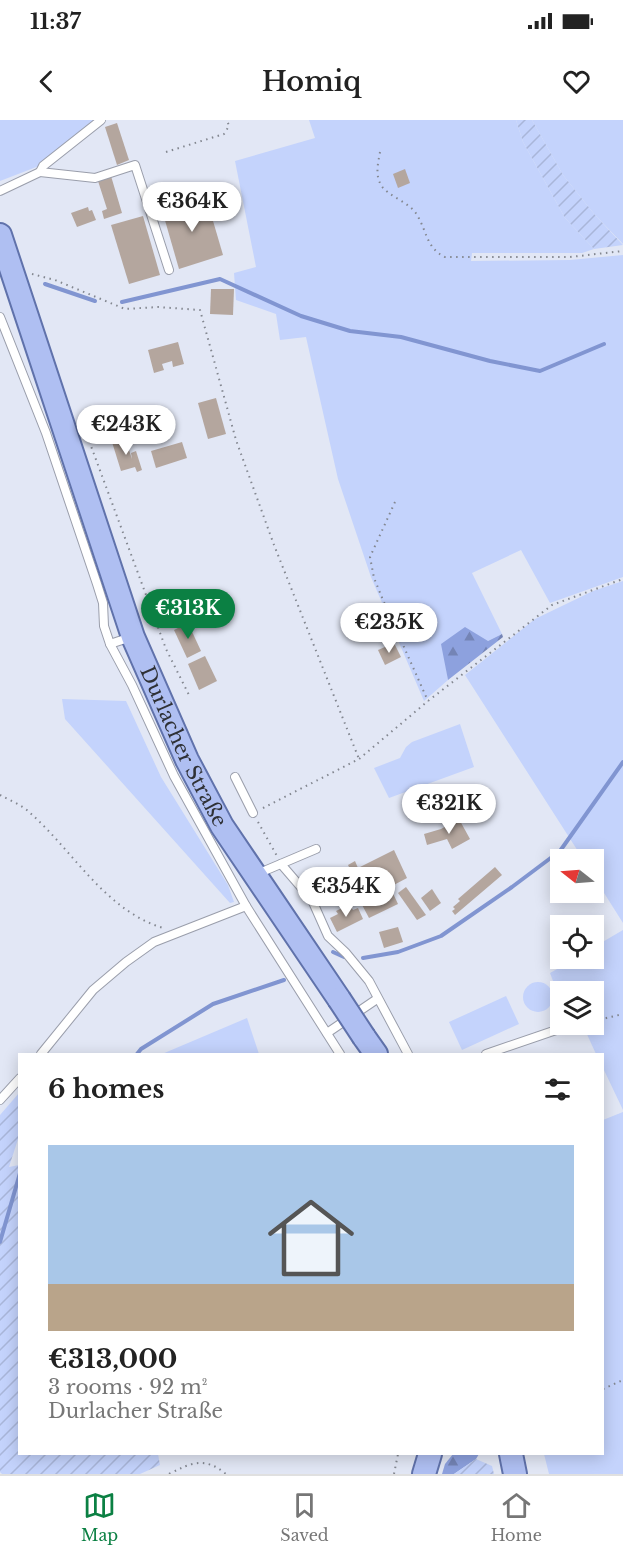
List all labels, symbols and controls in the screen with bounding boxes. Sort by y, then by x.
text: 11:37 [30,8,81,35]
icon: back [30,65,63,98]
text: Homiq [262,65,361,98]
icon: heart [560,65,593,98]
pin: €364K [150,182,234,233]
text: €364K [156,189,228,213]
pin: €243K [84,405,168,456]
text: €243K [91,412,161,436]
pin: €313K [146,589,230,640]
text: €313K [155,596,221,620]
pin: €235K [347,603,431,654]
text: €235K [354,610,424,634]
street label: Durlacher Straße [135,662,232,831]
pin: €321K [407,784,491,835]
text: €321K [416,791,482,815]
north arrow [550,849,604,903]
map controls [550,849,604,1035]
pin: €354K [304,867,388,918]
text: €354K [311,874,381,898]
button: locate [550,915,604,969]
button: layers [550,981,604,1035]
text: 6 homes [48,1073,164,1105]
icon: filters [541,1073,574,1106]
icon: home [257,1184,365,1292]
text: €313,000 [48,1343,177,1375]
text: 3 rooms · 92 m² [48,1375,207,1399]
text: Durlacher Straße [48,1399,223,1423]
tab: Map [81,1489,118,1545]
tab: Saved [280,1489,329,1545]
tab: Home [491,1489,542,1545]

